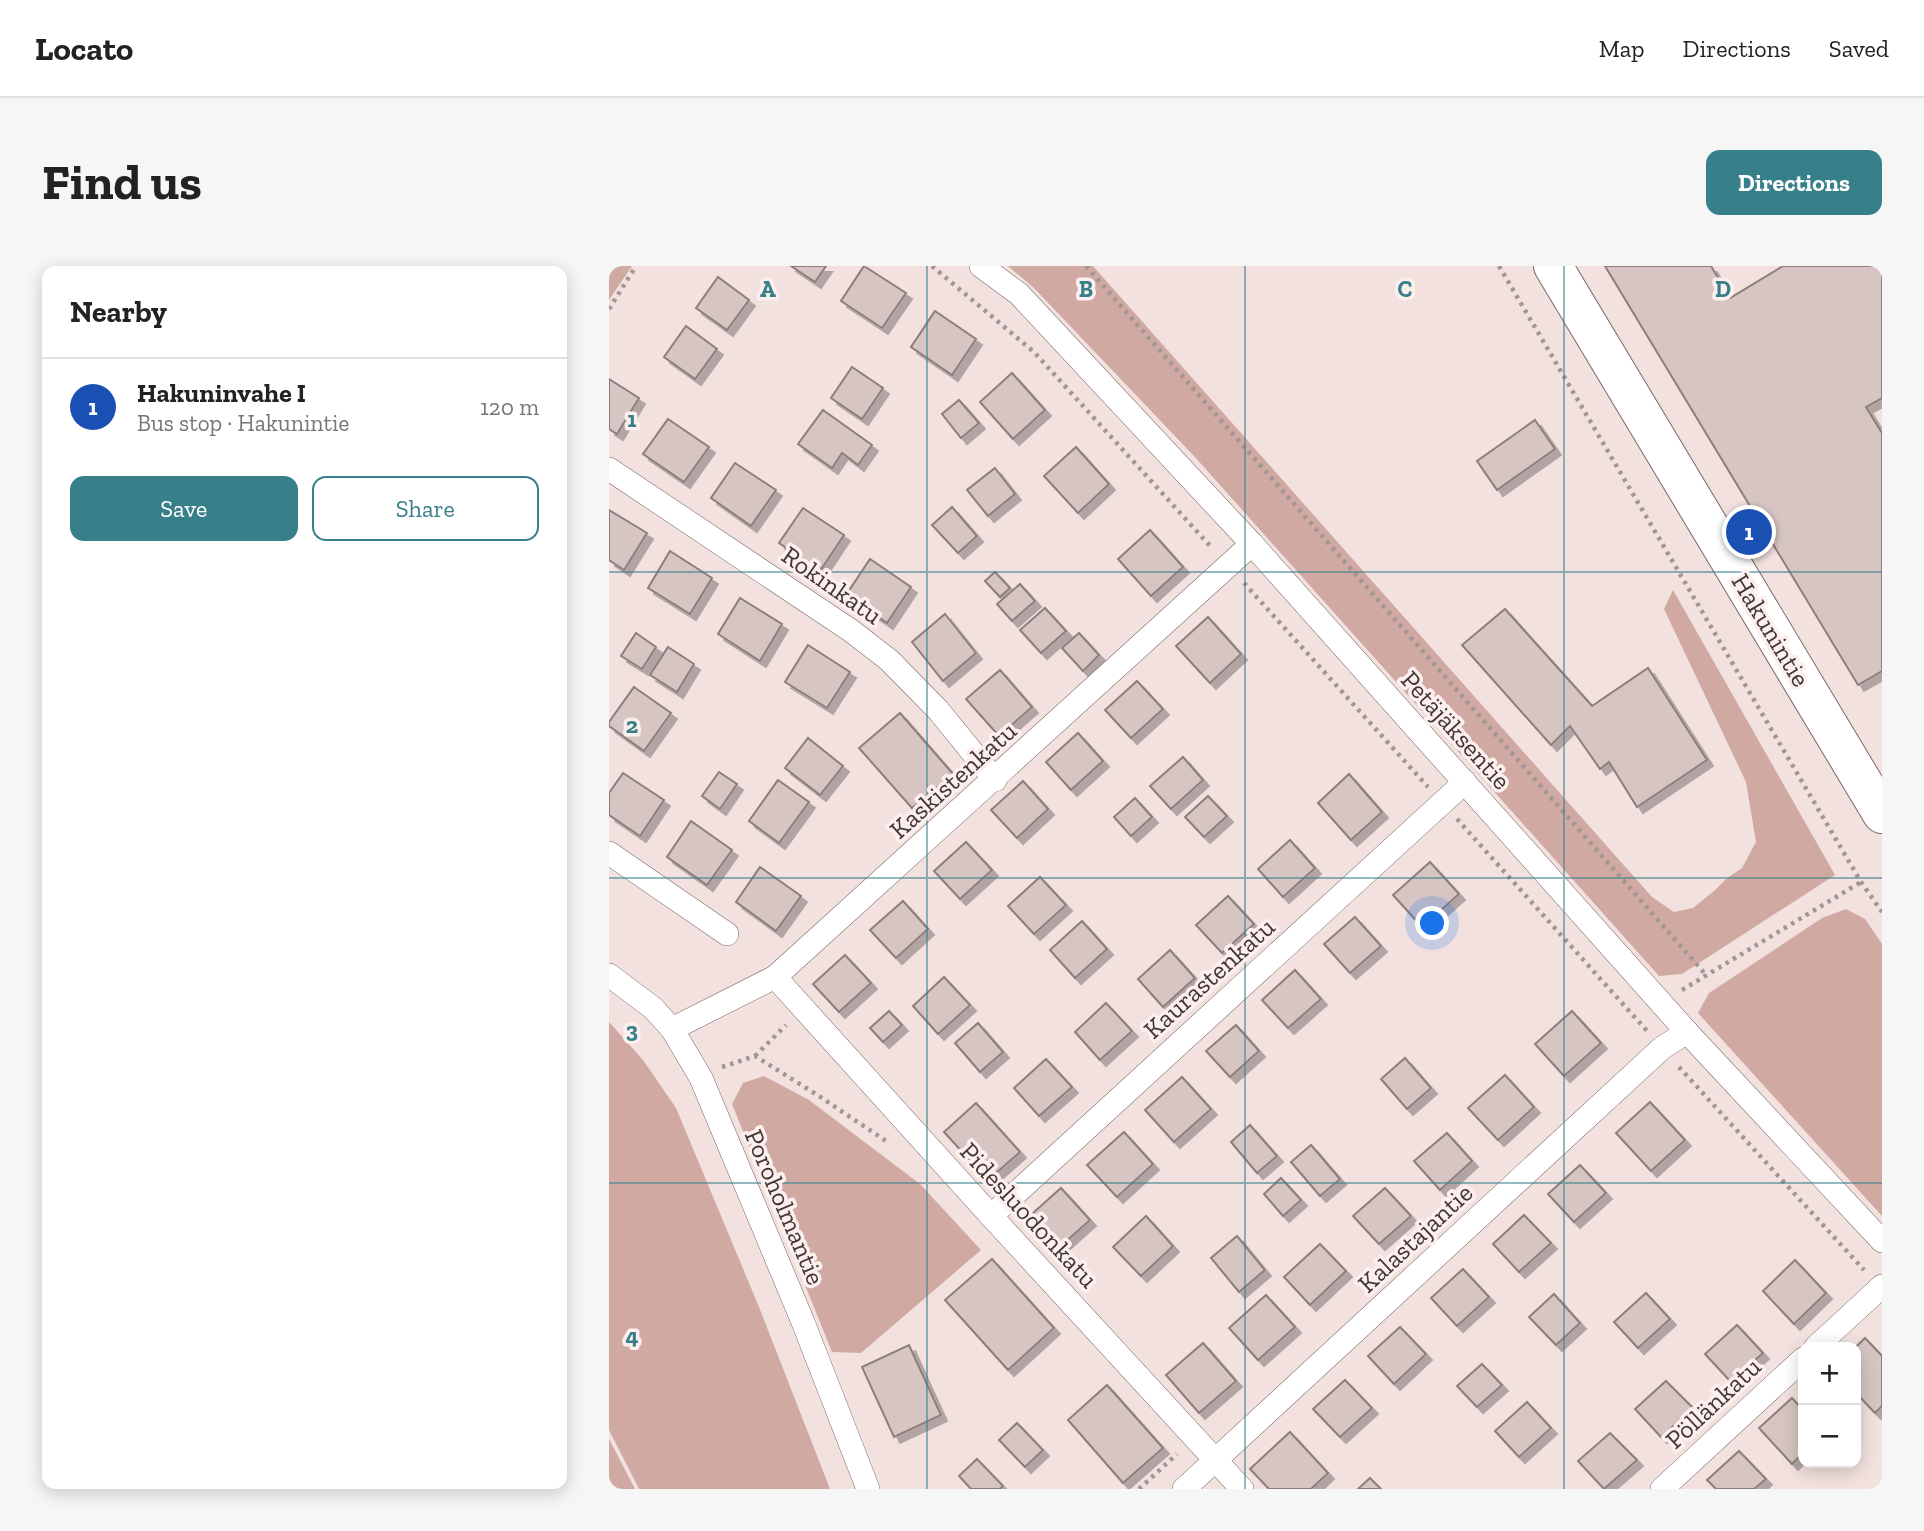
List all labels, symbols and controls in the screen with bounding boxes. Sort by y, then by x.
text: Locato [35,29,133,68]
text: Map [1599,34,1645,63]
text: Directions [1683,34,1791,63]
text: Saved [1829,34,1889,63]
button: Directions [1706,150,1882,215]
text: Find us [42,153,202,212]
text: A [760,275,776,303]
text: B [1079,275,1093,303]
text: C [1398,275,1412,303]
text: D [1715,275,1731,303]
text: Nearby [70,294,167,330]
text: Hakuninvahe I [137,377,306,409]
text: 1 [88,393,98,421]
text: 120 m [480,393,539,421]
text: 1 [627,405,637,433]
text: Bus stop · Hakunintie [137,409,349,437]
button: Save [70,476,298,541]
button: Share [312,476,539,541]
pin: 1 [1726,506,1772,558]
street label: Rokinkatu [776,539,889,631]
street label: Hakunintie [1725,568,1817,692]
street label: Petäjäksentie [1394,664,1518,796]
text: 2 [626,711,638,739]
street label: Kaskistenkatu [883,714,1023,845]
your location [1415,906,1449,940]
street label: Kaurastenkatu [1137,910,1282,1045]
text: 3 [626,1016,638,1044]
street label: Poroholmantie [738,1124,832,1290]
street label: Pidesluodonkatu [953,1135,1105,1295]
street label: Kalastajantie [1351,1177,1479,1299]
text: 4 [625,1322,639,1350]
map controls [1798,1342,1861,1468]
button: + [1798,1342,1861,1405]
street label: Pöllänkatu [1658,1350,1768,1455]
button: − [1798,1405,1861,1468]

